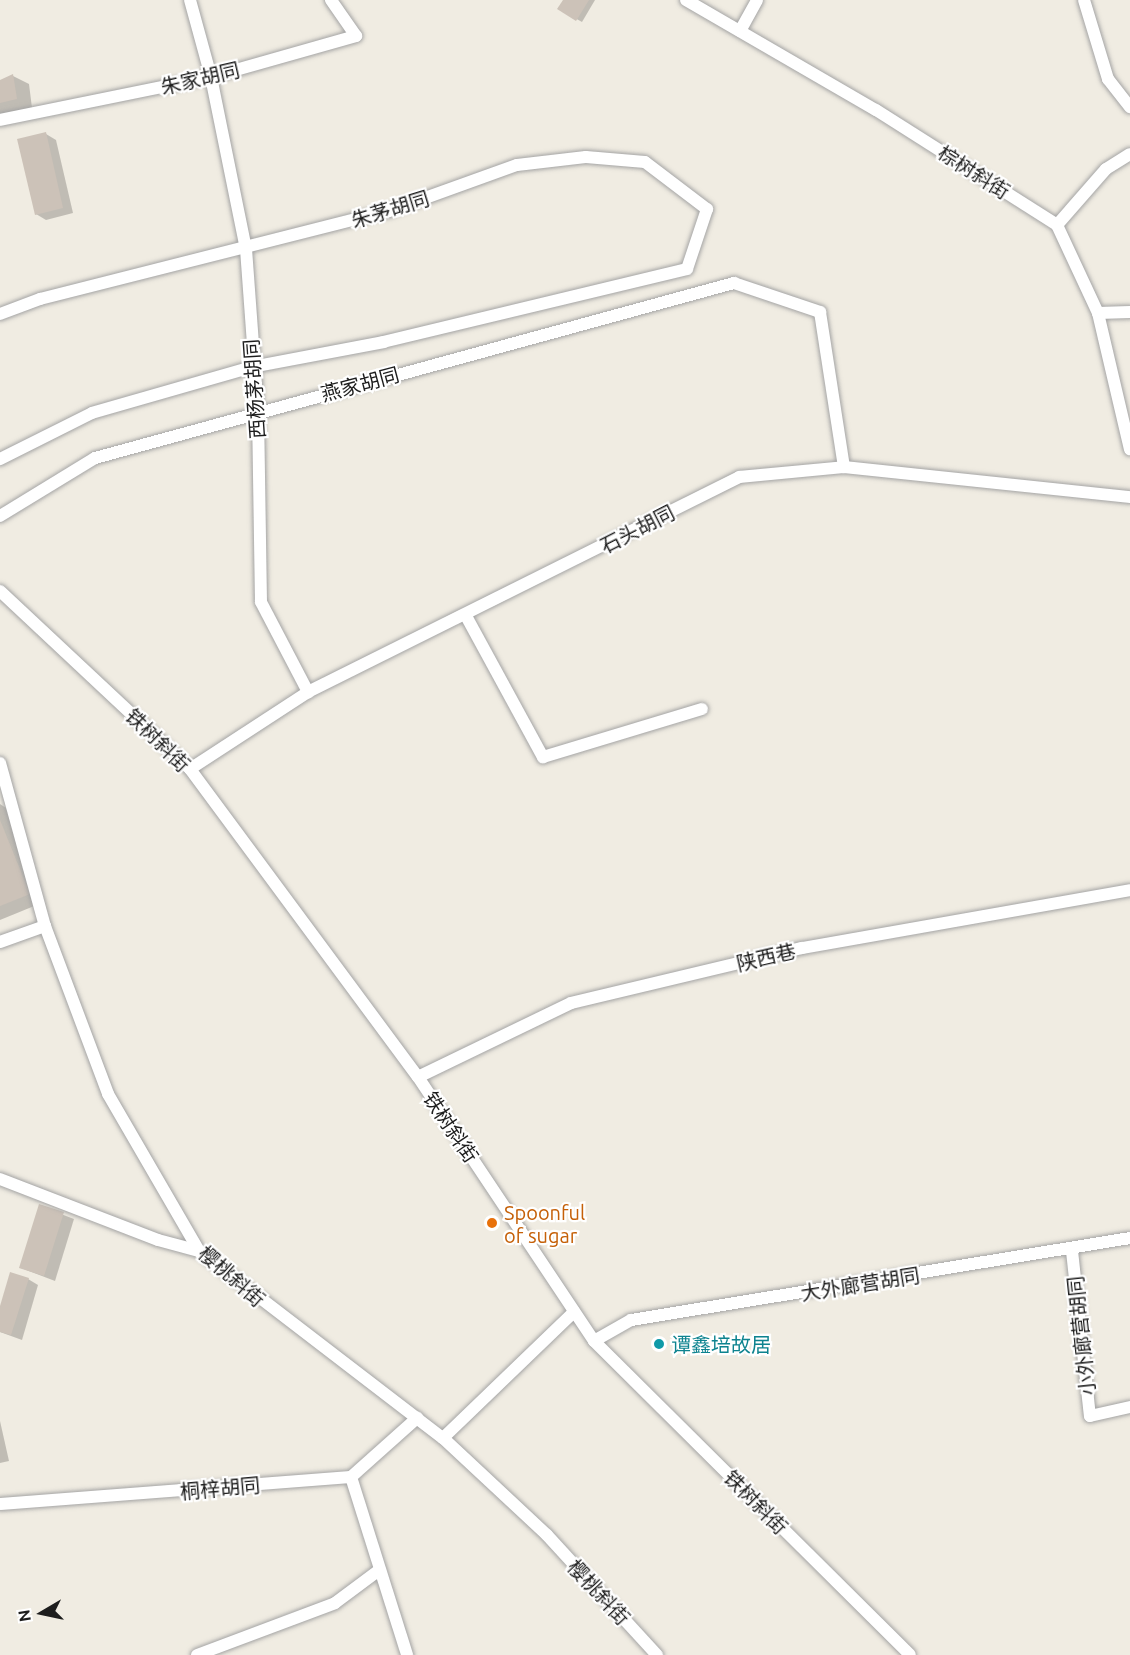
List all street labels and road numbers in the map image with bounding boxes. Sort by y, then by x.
street label: 朱家胡同 [158,57,242,99]
street label: 棕树斜街 [934,141,1014,203]
street label: 朱茅胡同 [348,186,432,232]
street label: 西杨茅胡同 [239,338,269,440]
street label: 燕家胡同 [318,362,402,406]
street label: 石头胡同 [596,500,678,558]
street label: 铁树斜街 [121,704,195,776]
street label: 陕西巷 [734,939,798,975]
street label: 铁树斜街 [419,1087,483,1167]
street label: 樱桃斜街 [194,1241,270,1311]
street label: 大外廊营胡同 [799,1263,921,1305]
street label: 小外廊营胡同 [1063,1275,1099,1397]
street label: 铁树斜街 [719,1465,793,1539]
street label: 桐梓胡同 [179,1473,261,1503]
street label: 樱桃斜街 [563,1555,635,1629]

